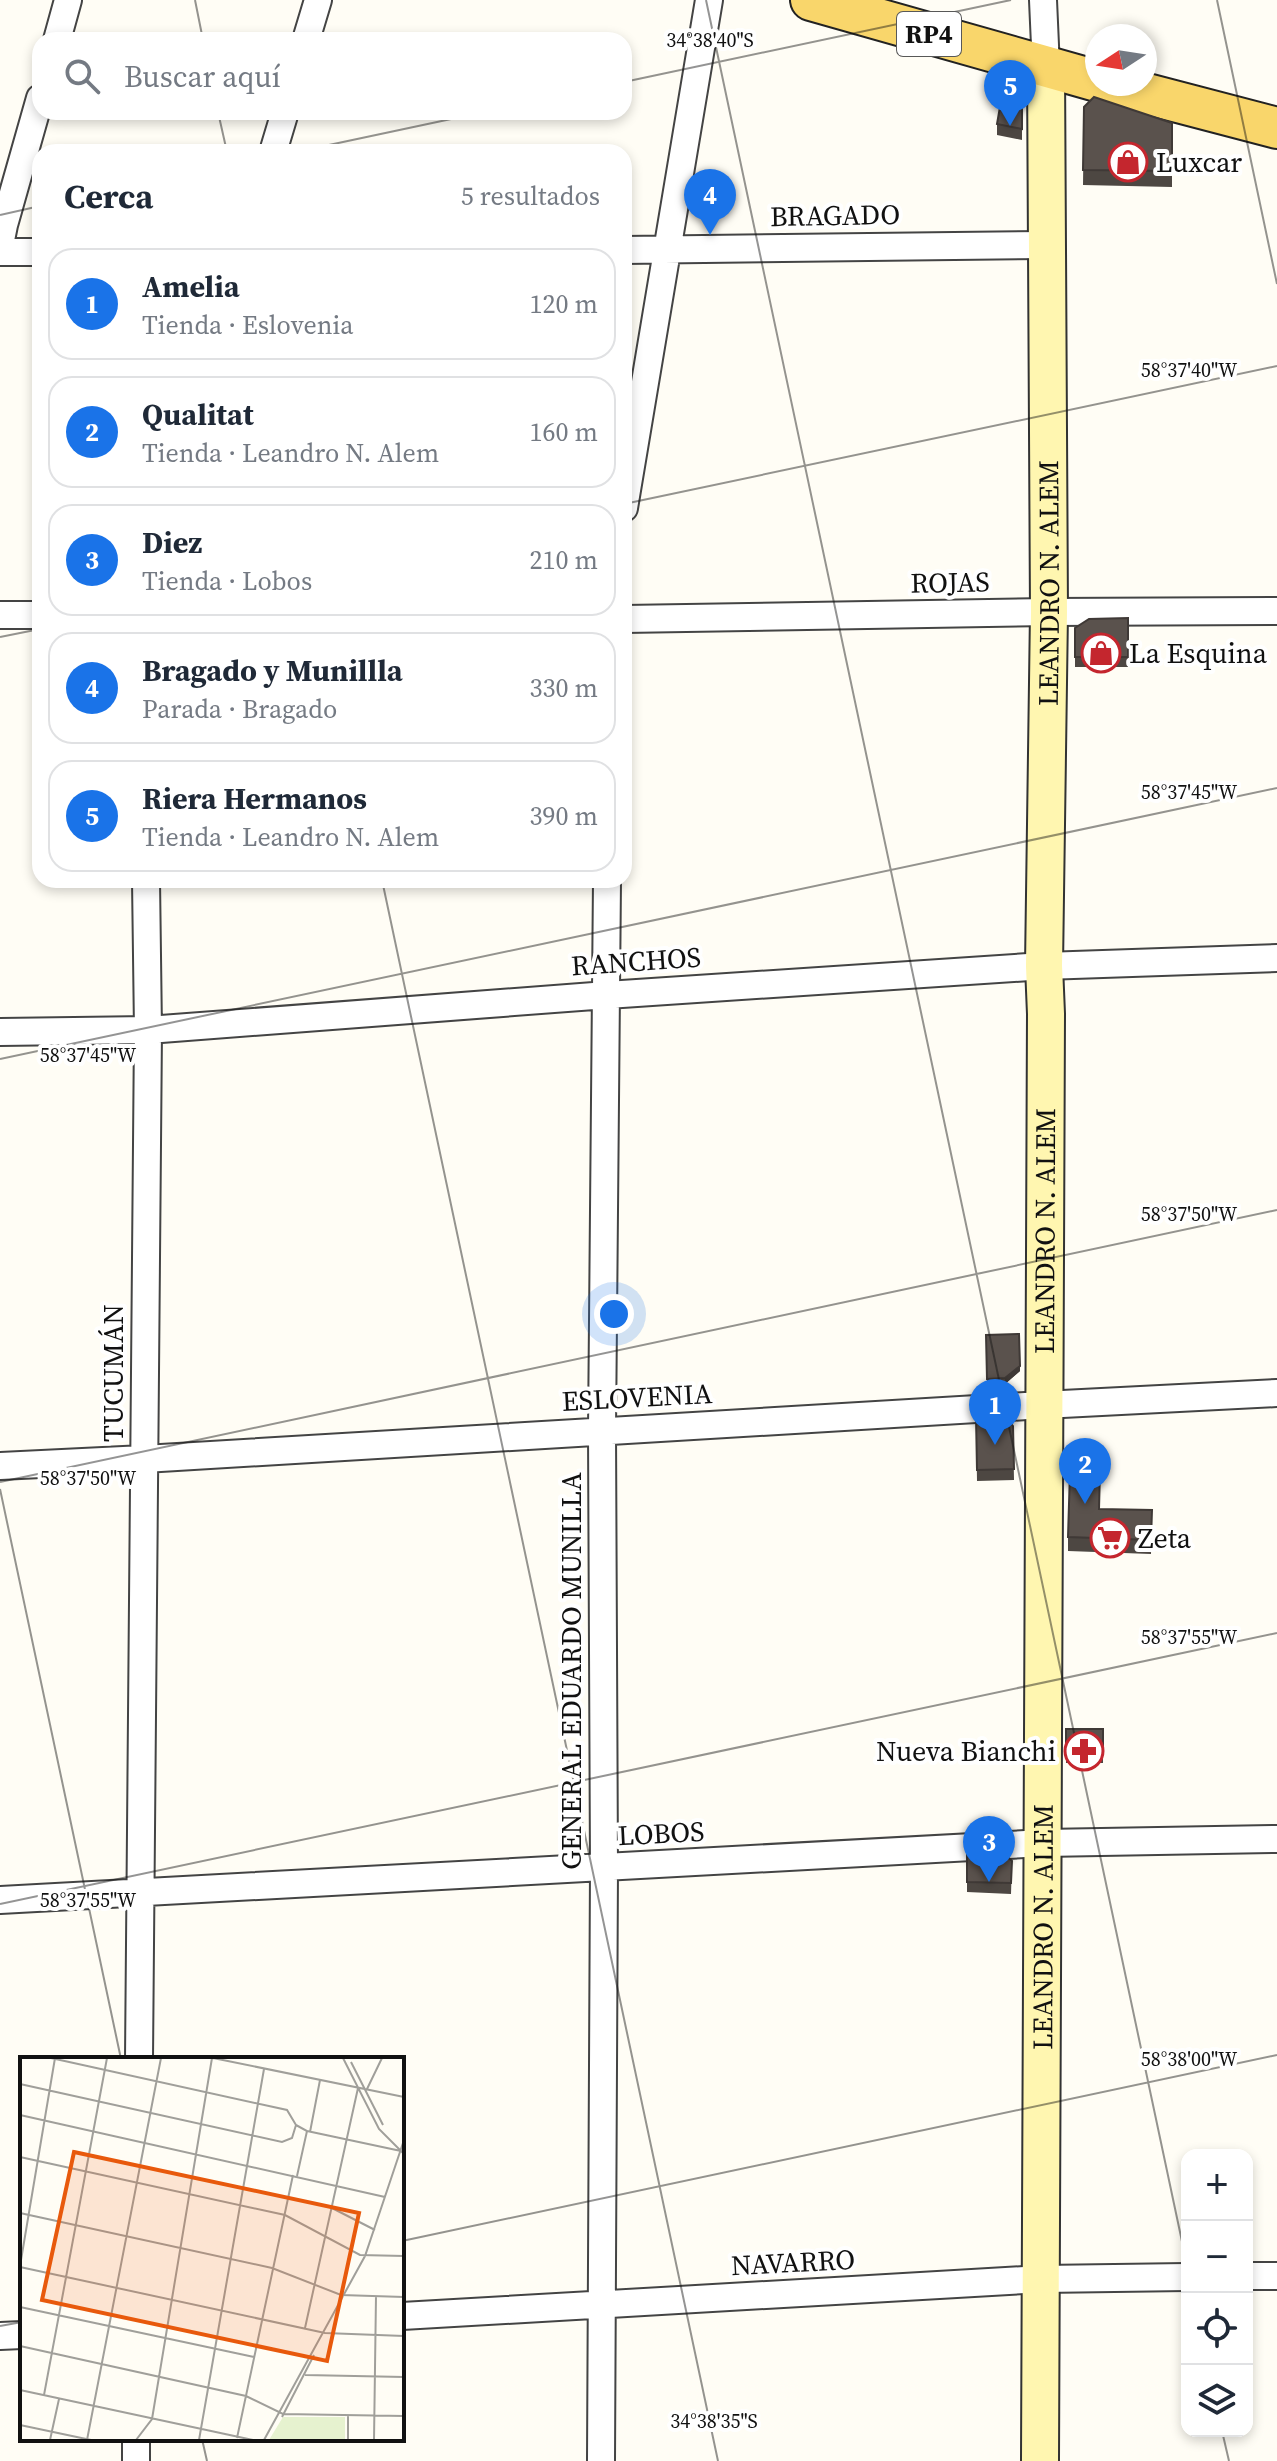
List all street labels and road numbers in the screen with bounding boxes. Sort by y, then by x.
road number: RP4 [897,12,961,56]
street label: BRAGADO [770,195,900,235]
street label: LEANDRO N. ALEM [1029,460,1068,706]
street label: ROJAS [910,562,990,602]
street label: RANCHOS [570,938,702,984]
street label: LEANDRO N. ALEM [1025,1108,1064,1354]
street label: TUCUMÁN [94,1304,132,1442]
street label: ESLOVENIA [561,1374,714,1420]
street label: GENERAL EDUARDO MUNILLA [552,1472,590,1870]
street label: LEANDRO N. ALEM [1023,1804,1062,2050]
street label: LOBOS [617,1812,705,1854]
street label: NAVARRO [730,2240,856,2284]

